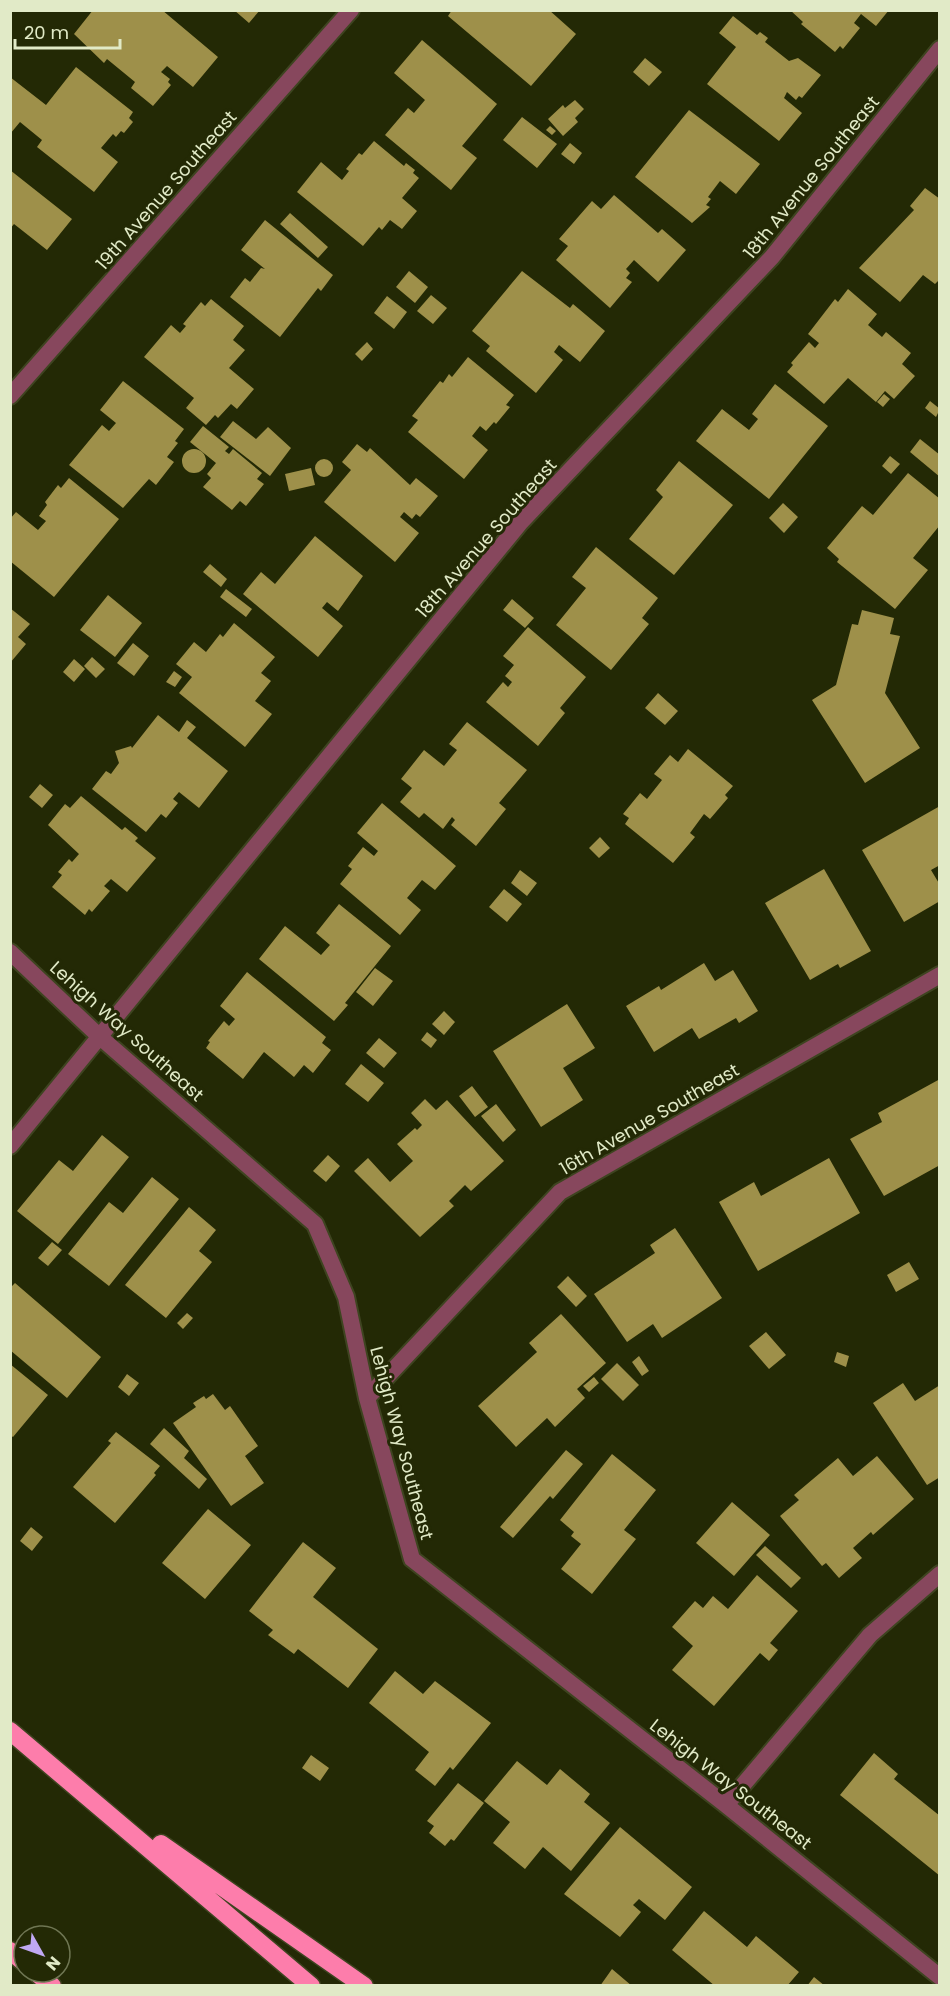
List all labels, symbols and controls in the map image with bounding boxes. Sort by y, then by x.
scale bar [15,12,120,50]
text: 20 m [24,20,69,45]
street label: 18th Avenue Southeast [737,90,885,264]
street label: 19th Avenue Southeast [90,105,242,275]
street label: 18th Avenue Southeast [410,453,562,623]
street label: Lehigh Way Southeast [45,955,209,1107]
street label: 16th Avenue Southeast [555,1057,743,1181]
street label: Lehigh Way Southeast [364,1344,440,1542]
street label: Lehigh Way Southeast [645,1713,817,1855]
north arrow [12,1924,72,1984]
text: N [40,1951,66,1975]

